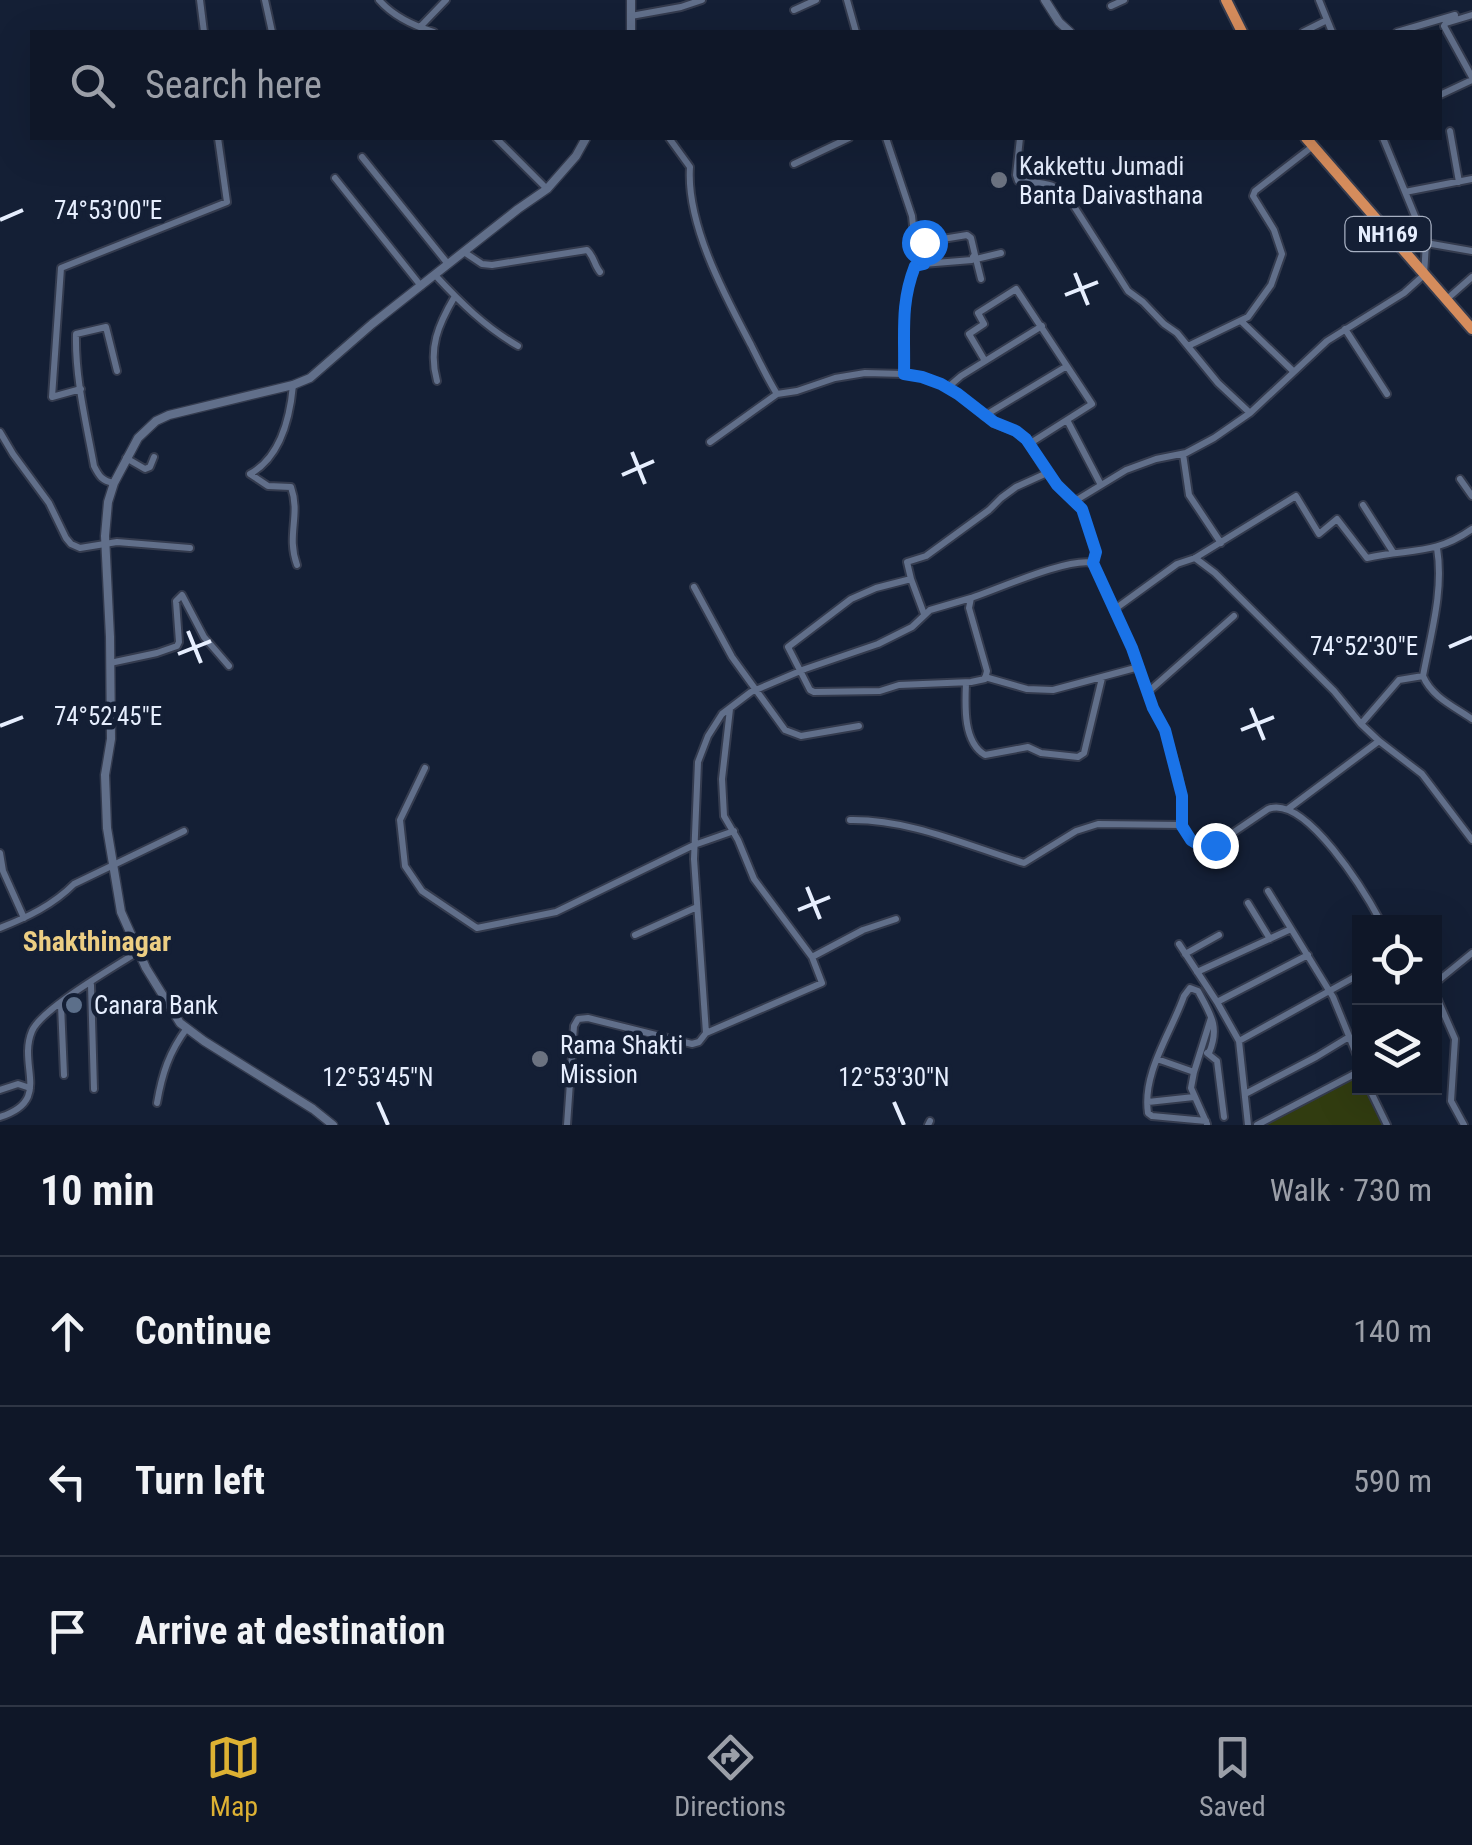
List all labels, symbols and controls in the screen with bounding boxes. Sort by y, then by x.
search box [30,30,1442,140]
icon: search [65,58,120,113]
text: Search here [145,63,322,107]
place label: Kakkettu Jumadi Banta Daivasthana [1019,152,1203,210]
marker: Kakkettu Jumadi Banta Daivasthana [988,169,1010,191]
text: 74°53'00"E [54,196,162,225]
road number: NH169 [1346,217,1430,251]
route start [902,220,948,266]
text: 74°52'30"E [1310,632,1418,661]
text: 74°52'45"E [54,702,162,731]
route end [1193,823,1239,869]
map controls [1352,915,1442,1095]
button: locate [1352,915,1442,1005]
district label: Shakthinagar [23,925,171,958]
place label: Canara Bank [94,991,219,1020]
marker: Canara Bank [63,994,85,1016]
button: layers [1352,1005,1442,1095]
place label: Rama Shakti Mission [560,1031,683,1089]
marker: Rama Shakti Mission [529,1048,551,1070]
text: 12°53'45"N [322,1063,434,1092]
text: 12°53'30"N [838,1063,950,1092]
text: 10 min [40,1166,155,1215]
text: Walk · 730 m [1270,1171,1432,1209]
icon: ahead [40,1304,95,1359]
text: Continue [135,1309,271,1353]
text: 140 m [1353,1312,1432,1350]
icon: left [40,1454,95,1509]
text: Turn left [135,1459,265,1503]
text: 590 m [1353,1462,1432,1500]
icon: arrive [40,1604,95,1659]
text: Arrive at destination [135,1609,445,1653]
tab: Map [206,1730,261,1823]
tab: Directions [674,1730,786,1823]
tab: Saved [1199,1730,1266,1823]

